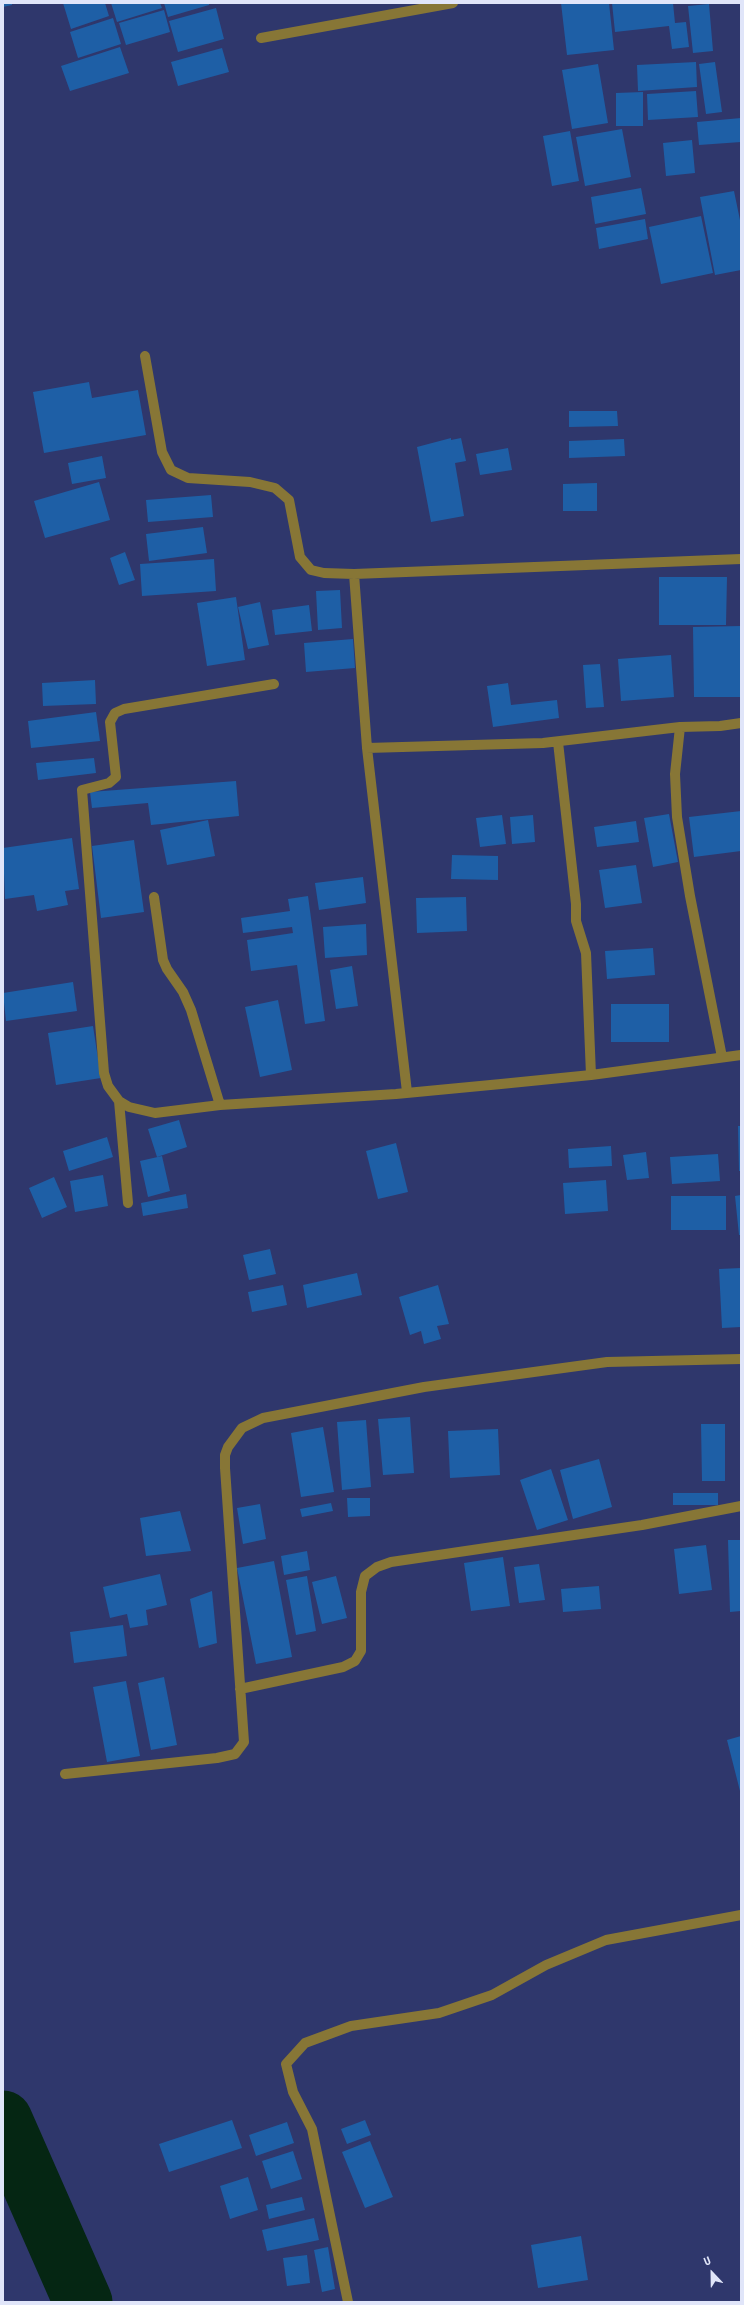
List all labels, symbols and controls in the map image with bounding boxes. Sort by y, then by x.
north arrow [692,2253,732,2293]
text: U [702,2254,713,2269]

